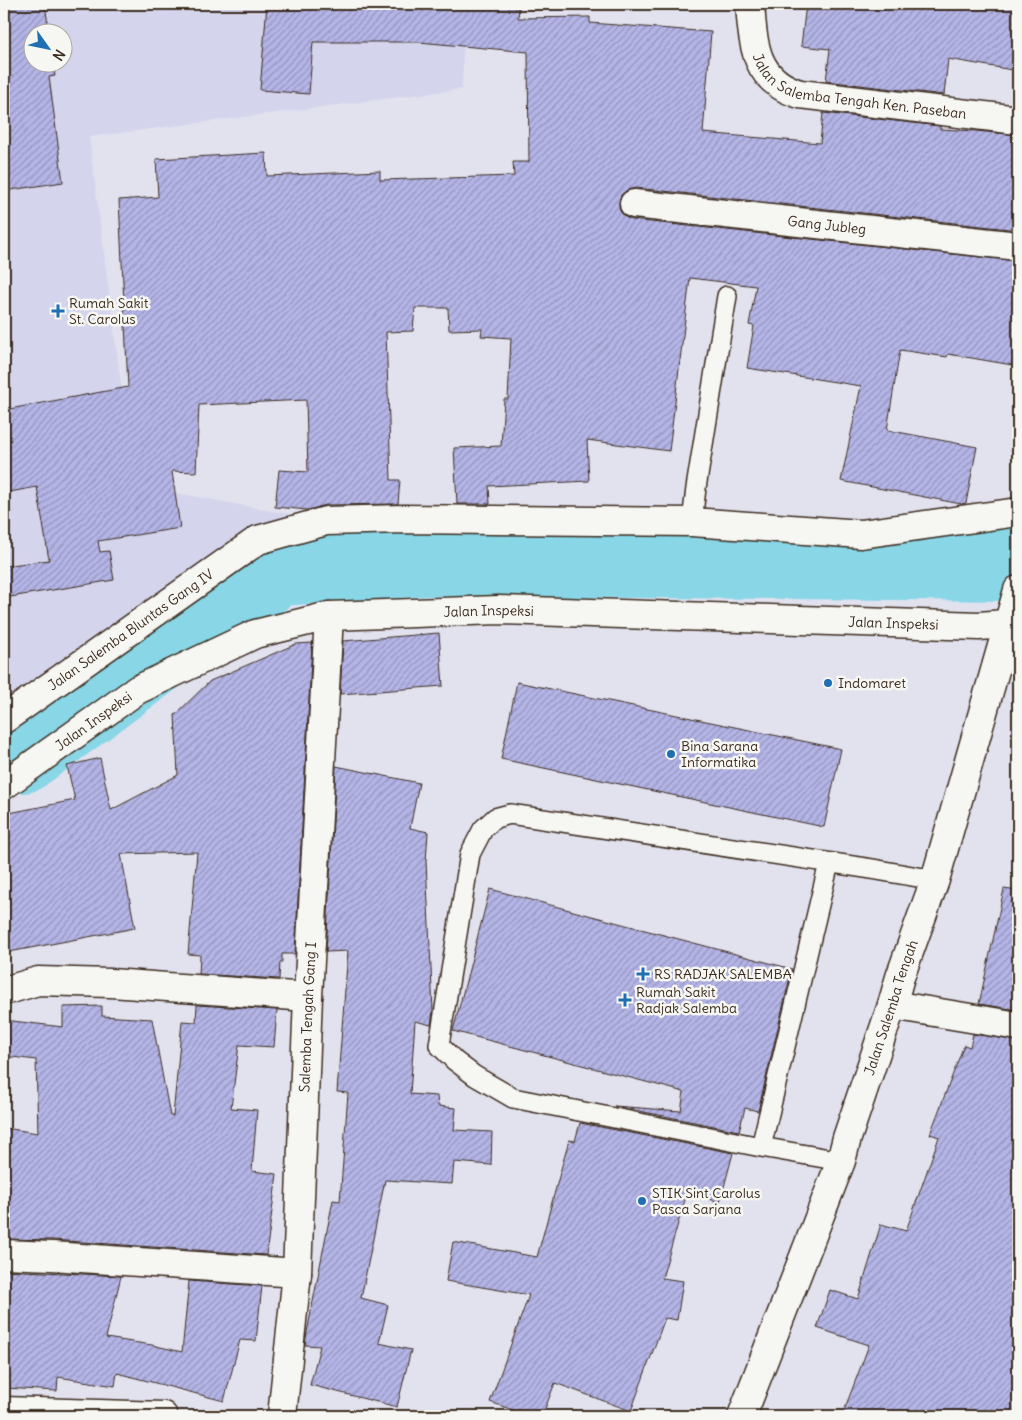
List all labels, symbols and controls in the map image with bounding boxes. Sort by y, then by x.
north arrow [22,22,72,72]
text: N [49,46,69,64]
street label: Jalan Salemba Tengah Ken. Paseban [749,51,967,123]
street label: Gang Jubleg [787,212,867,238]
place label: Rumah Sakit St. Carolus [69,294,149,328]
marker: Rumah Sakit St. Carolus [51,304,65,318]
street label: Jalan Salemba Bluntas Gang IV [44,565,217,694]
street label: Jalan Inspeksi [443,601,534,621]
street label: Jalan Inspeksi [848,613,939,634]
place label: Indomaret [838,674,906,692]
marker: Indomaret [822,677,834,689]
street label: Jalan Inspeksi [52,687,136,755]
place label: Bina Sarana Informatika [681,737,758,771]
marker: Bina Sarana Informatika [665,748,677,760]
street label: Jalan Salemba Tengah [860,937,922,1077]
street label: Salemba Tengah Gang I [295,941,320,1093]
place label: RS RADJAK SALEMBA [654,965,792,983]
marker: RS RADJAK SALEMBA [636,967,650,981]
place label: Rumah Sakit Radjak Salemba [636,983,737,1017]
marker: Rumah Sakit Radjak Salemba [618,993,632,1007]
place label: STIK Sint Carolus Pasca Sarjana [652,1184,760,1218]
marker: STIK Sint Carolus Pasca Sarjana [636,1195,648,1207]

